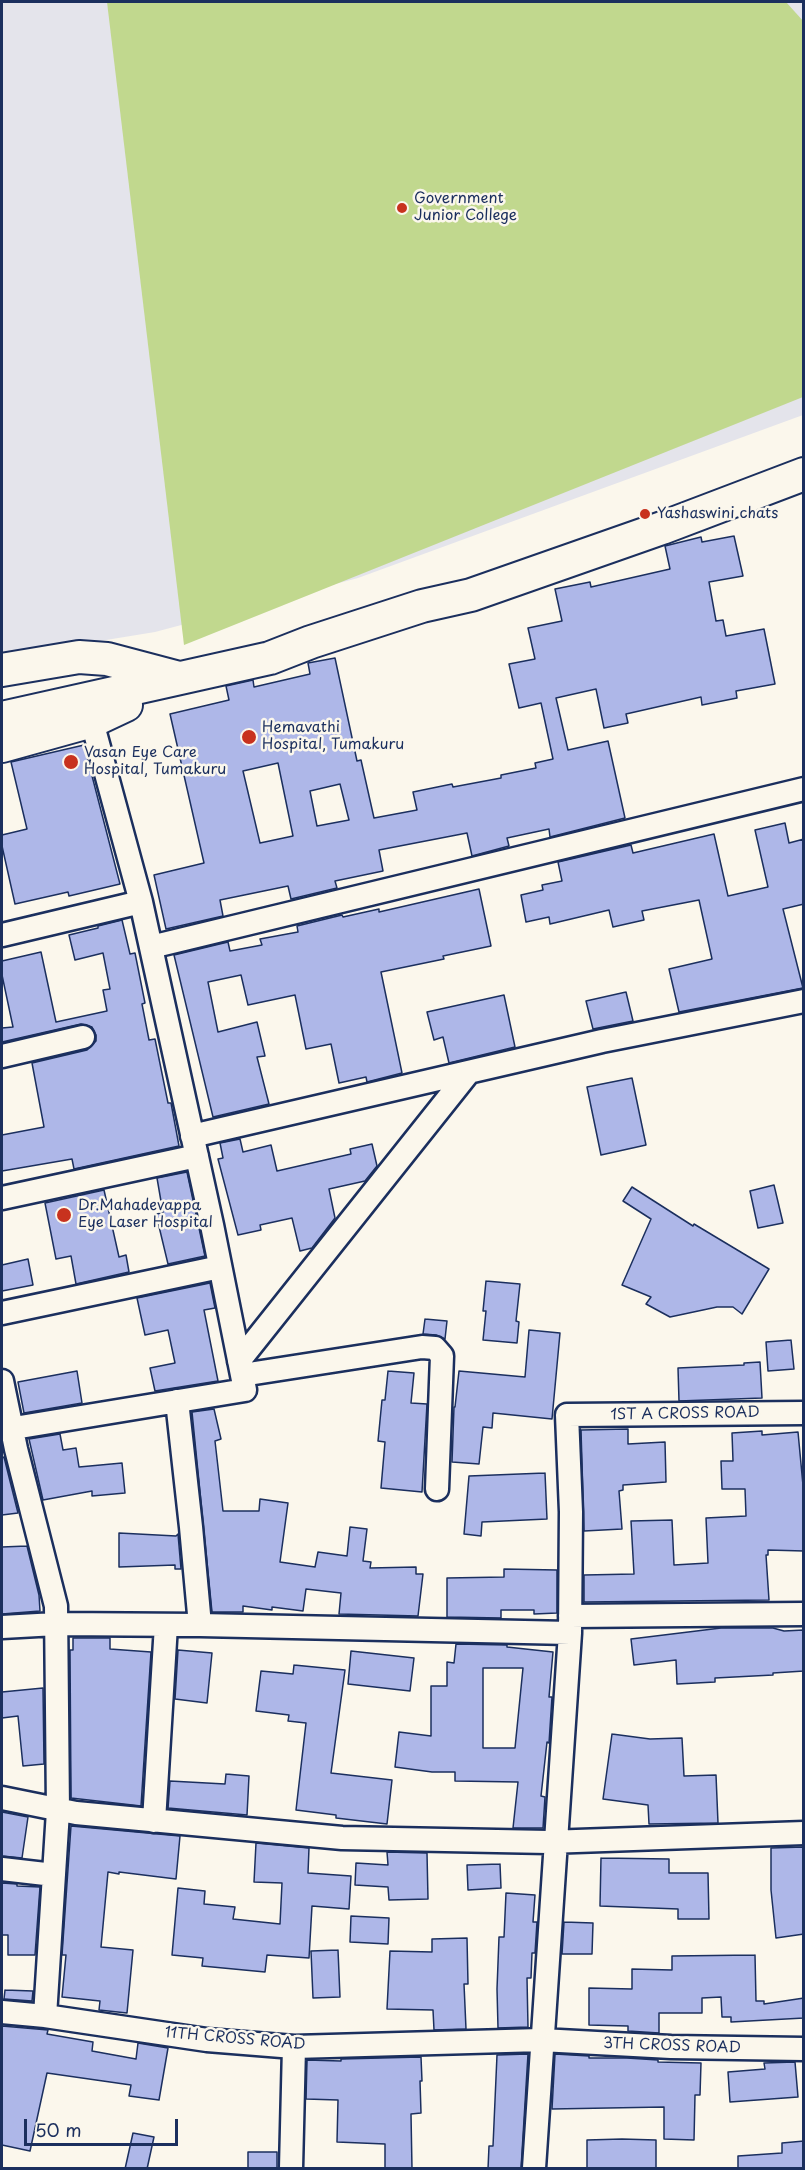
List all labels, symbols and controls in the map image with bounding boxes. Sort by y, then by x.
place label: Government Junior College [414,190,517,225]
marker: Government Junior College [395,201,409,215]
place label: Yashaswini chats [657,505,778,523]
marker: Yashaswini chats [638,507,652,521]
place label: Hemavathi Hospital, Tumakuru [262,719,404,754]
marker: Hemavathi Hospital, Tumakuru [240,728,258,746]
place label: Vasan Eye Care Hospital, Tumakuru [84,744,226,779]
marker: Vasan Eye Care Hospital, Tumakuru [62,753,80,771]
place label: Dr.Mahadevappa Eye Laser Hospital [78,1197,213,1232]
marker: Dr.Mahadevappa Eye Laser Hospital [55,1206,73,1224]
street label: 1ST A CROSS ROAD [610,1404,760,1424]
street label: 11TH CROSS ROAD [164,2024,306,2054]
street label: 3TH CROSS ROAD [603,2035,741,2057]
scale bar [27,2107,182,2145]
text: 50 m [35,2116,82,2143]

